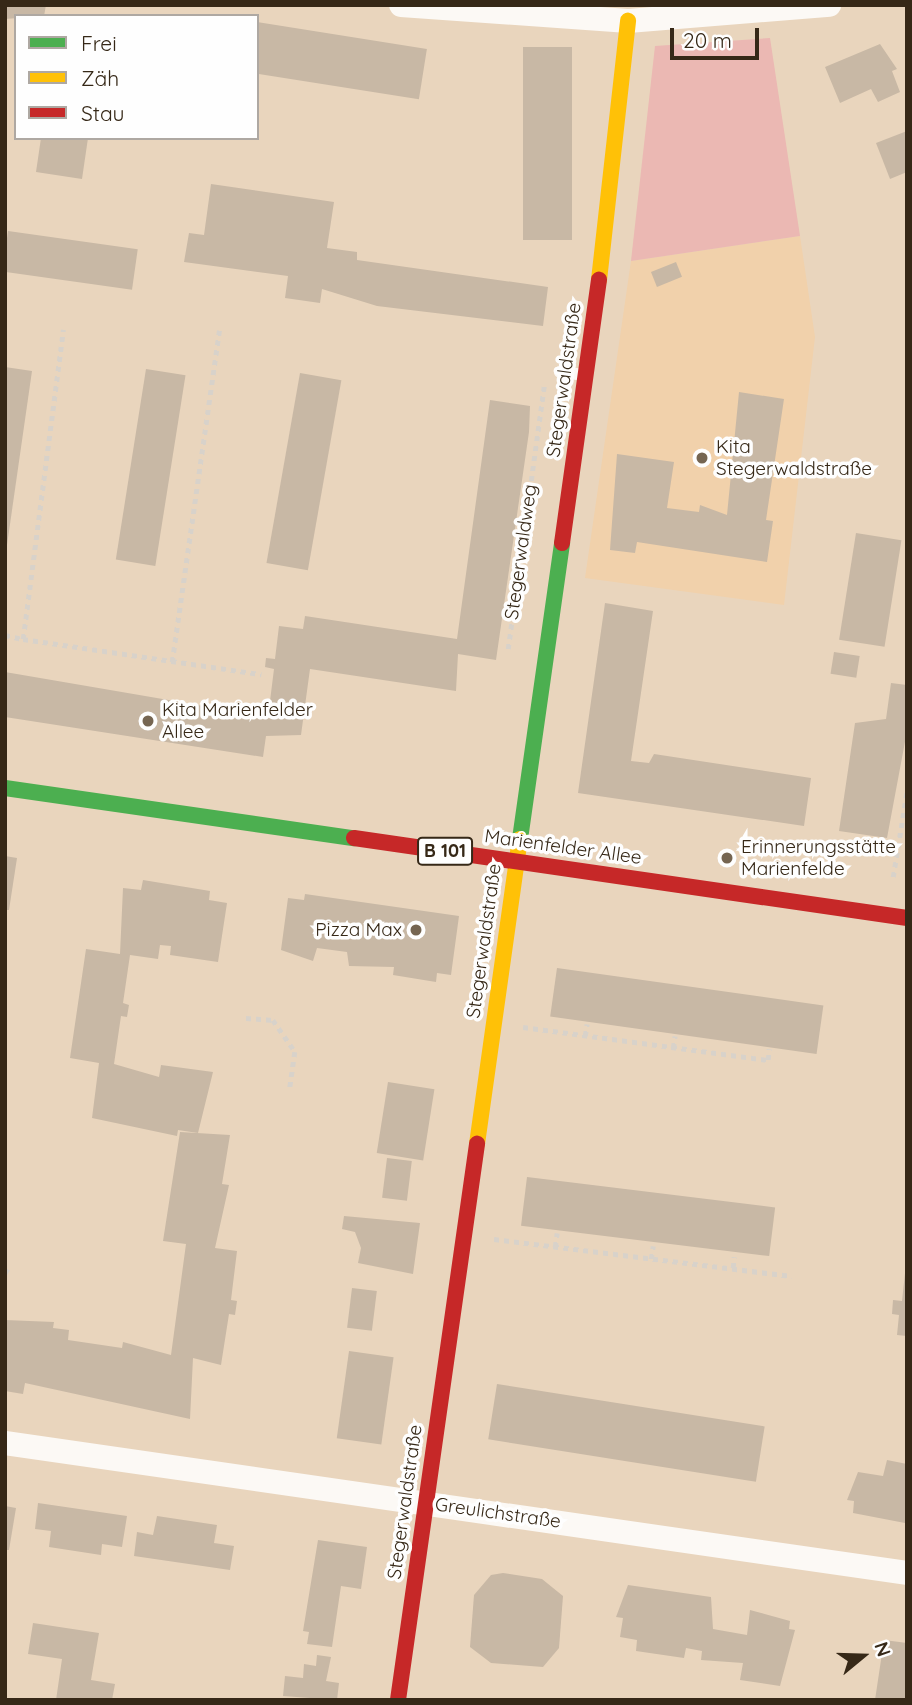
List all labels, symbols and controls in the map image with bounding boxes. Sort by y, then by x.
legend [14,14,259,140]
scale bar [674,14,763,58]
text: 20 m [683,27,732,53]
text: Frei [81,30,117,56]
text: Zäh [81,65,119,91]
text: Stau [81,100,124,126]
street label: Stegerwaldstraße [542,301,586,459]
place label: Kita Stegerwaldstraße [716,436,872,480]
marker: Kita Stegerwaldstraße [694,450,710,466]
street label: Stegerwaldweg [500,483,542,621]
place label: Kita Marienfelder Allee [162,699,313,743]
marker: Kita Marienfelder Allee [140,713,156,729]
street label: Marienfelder Allee [483,825,643,869]
road number: B 101 [417,836,473,866]
place label: Erinnerungsstätte Marienfelde [741,836,896,880]
marker: Erinnerungsstätte Marienfelde [719,850,735,866]
street label: Stegerwaldstraße [462,862,506,1020]
place label: Pizza Max [315,919,402,941]
marker: Pizza Max [408,922,424,938]
street label: Stegerwaldstraße [383,1423,427,1581]
street label: Greulichstraße [434,1493,562,1533]
north arrow [828,1621,898,1691]
text: N [869,1639,896,1660]

